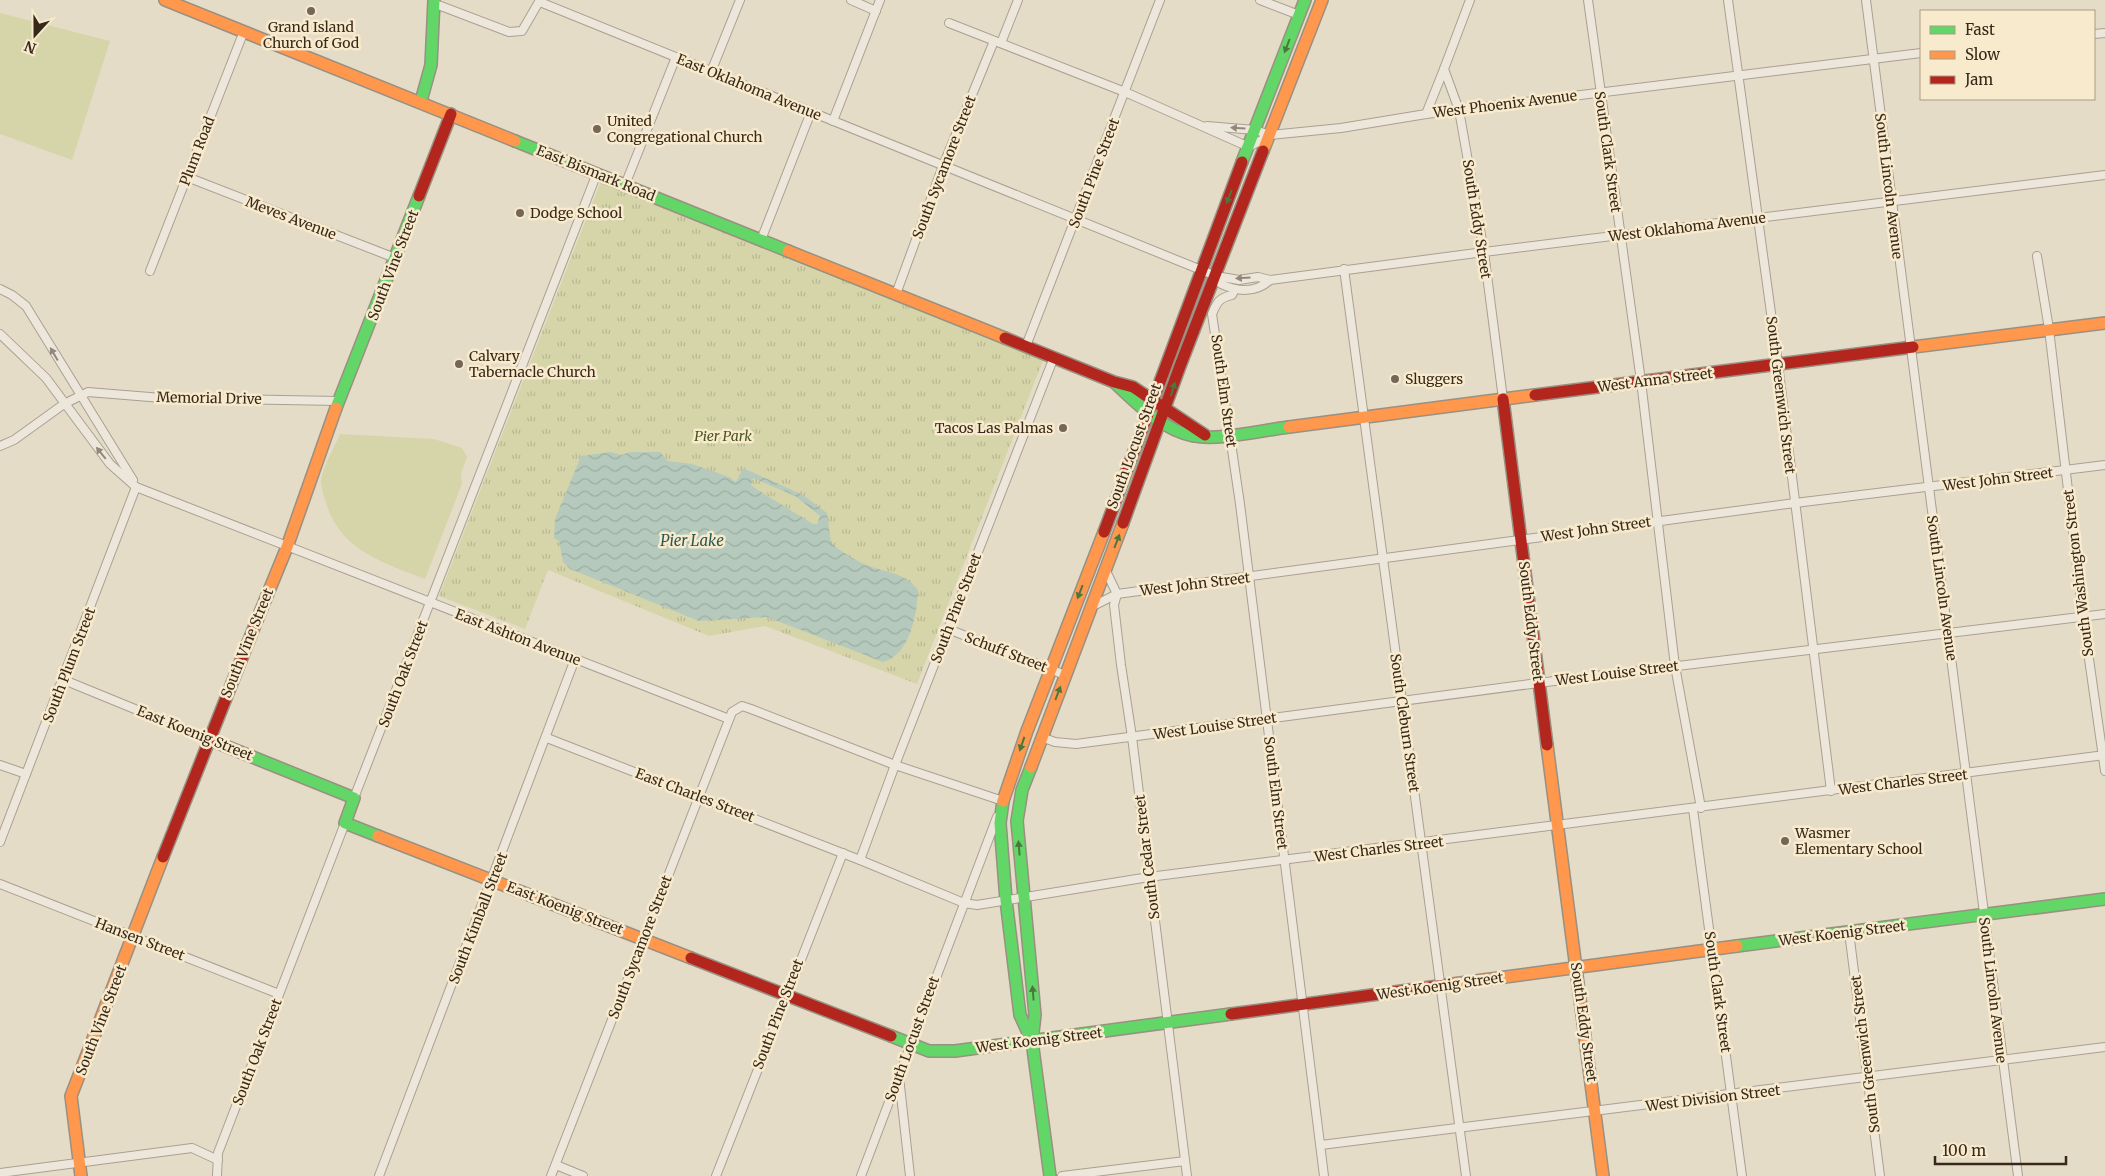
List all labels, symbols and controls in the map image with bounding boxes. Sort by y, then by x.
marker: Grand Island Church of God [305,5,317,17]
north arrow [10,10,60,60]
legend [1920,10,2095,100]
place label: Grand Island Church of God [263,18,360,52]
text: Fast [1965,20,1995,39]
text: N [22,37,39,58]
one-way arrow [1283,38,1290,53]
text: Slow [1965,45,2000,64]
street label: East Oklahoma Avenue [674,50,824,124]
text: Jam [1964,70,1993,89]
street label: West Phoenix Avenue [1431,86,1578,122]
street label: South Clark Street [1591,90,1626,214]
street label: South Sycamore Street [908,92,980,241]
place label: United Congregational Church [607,112,763,146]
street label: South Lincoln Avenue [1871,112,1907,260]
street label: Plum Road [176,113,219,188]
street label: South Pine Street [1065,115,1123,231]
marker: United Congregational Church [591,123,603,135]
one-way arrow [1230,124,1246,132]
street label: East Bismark Road [534,141,659,205]
street label: South Eddy Street [1459,158,1495,280]
one-way arrow [1225,190,1233,205]
street label: Meves Avenue [243,192,339,244]
place label: Dodge School [530,204,623,222]
street label: South Vine Street [364,207,423,323]
marker: Dodge School [514,207,526,219]
street label: West Oklahoma Avenue [1606,208,1767,246]
one-way arrow [1235,275,1251,283]
street label: South Greenwich Street [1762,315,1800,475]
street label: South Elm Street [1207,333,1241,449]
place label: Calvary Tabernacle Church [469,347,596,381]
one-way arrow [50,348,59,361]
marker: Calvary Tabernacle Church [453,358,465,370]
street label: West Anna Street [1595,364,1714,396]
place label: Sluggers [1405,370,1463,388]
marker: Sluggers [1389,373,1401,385]
street label: South Locust Street [1103,380,1165,511]
one-way arrow [1169,381,1177,396]
street label: Memorial Drive [156,388,262,408]
place label: Tacos Las Palmas [935,419,1053,437]
marker: Tacos Las Palmas [1057,422,1069,434]
park label: Pier Park [694,427,752,445]
one-way arrow [96,446,106,460]
street label: West John Street [1941,463,2055,495]
street label: South Washington Street [2059,488,2097,658]
street label: West John Street [1539,512,1653,546]
street label: South Lincoln Avenue [1923,514,1961,662]
water label: Pier Lake [660,531,724,550]
one-way arrow [1113,533,1121,548]
street label: South Pine Street [927,550,985,666]
street label: South Eddy Street [1515,560,1547,682]
street label: West John Street [1138,568,1252,600]
street label: South Vine Street [217,585,277,701]
one-way arrow [1076,585,1084,600]
street label: South Plum Street [39,604,99,725]
street label: East Ashton Avenue [453,605,583,669]
street label: South Oak Street [374,617,432,730]
street label: Schuff Street [962,628,1050,676]
street label: South Cleburn Street [1386,652,1424,794]
street label: West Louise Street [1553,656,1680,690]
one-way arrow [1055,685,1062,700]
street label: East Koenig Street [134,701,256,765]
street label: West Louise Street [1151,708,1278,744]
street label: South Elm Street [1260,735,1292,851]
one-way arrow [1018,737,1026,752]
street label: East Charles Street [633,764,758,826]
street label: West Charles Street [1836,765,1969,799]
street label: South Cedar Street [1130,793,1164,920]
place label: Wasmer Elementary School [1794,824,1923,858]
street label: West Charles Street [1312,832,1445,866]
marker: Wasmer Elementary School [1779,835,1791,847]
one-way arrow [1015,840,1023,856]
street label: South Kimball Street [445,849,512,986]
street label: South Sycamore Street [604,872,676,1021]
street label: East Koenig Street [504,877,626,939]
street label: Hansen Street [93,914,188,965]
street label: West Koenig Street [1777,916,1907,950]
street label: South Lincoln Avenue [1975,916,2011,1064]
street label: South Clark Street [1701,930,1736,1054]
street label: South Pine Street [749,956,807,1072]
street label: South Eddy Street [1567,961,1601,1083]
street label: South Vine Street [72,962,131,1078]
street label: West Koenig Street [1375,968,1505,1004]
street label: South Locust Street [881,973,943,1104]
street label: South Greenwich Street [1846,974,1884,1134]
one-way arrow [1029,984,1037,1000]
street label: South Oak Street [228,995,286,1108]
street label: West Koenig Street [974,1023,1104,1057]
street label: West Division Street [1644,1081,1782,1115]
scale bar [1935,1134,2066,1166]
text: 100 m [1942,1141,1986,1160]

